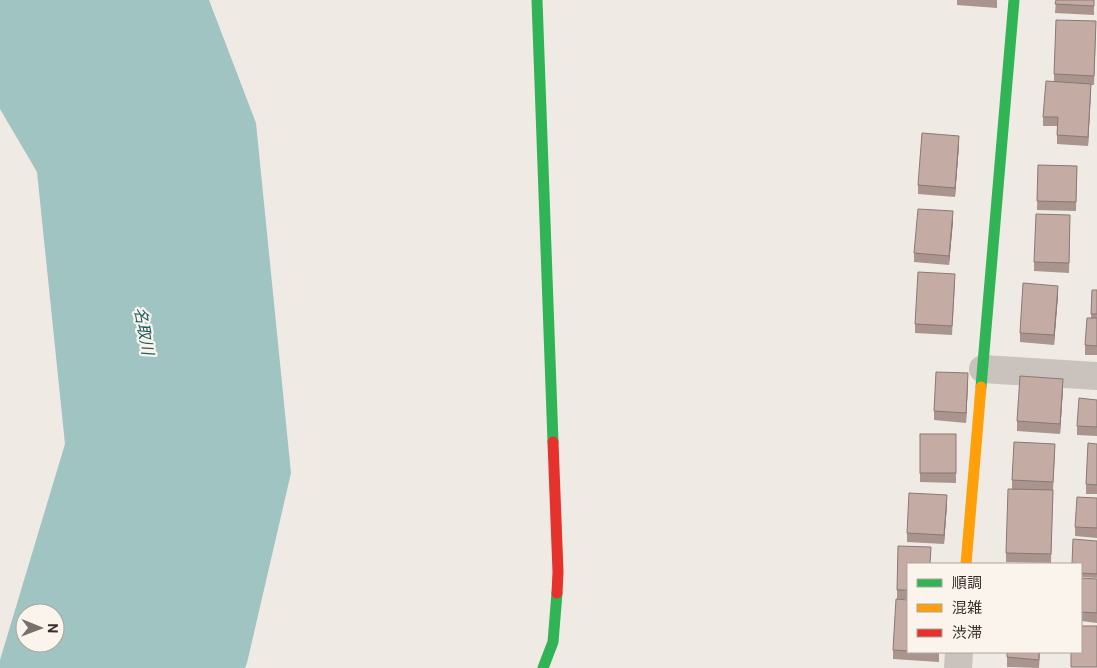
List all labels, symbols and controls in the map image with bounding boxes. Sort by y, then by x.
water label: 名取川 [130,306,158,358]
legend [907,563,1082,653]
text: 順調 [952,574,982,592]
text: 混雑 [952,599,982,617]
north arrow [15,603,65,653]
text: N [45,623,61,633]
text: 渋滞 [952,624,982,642]

